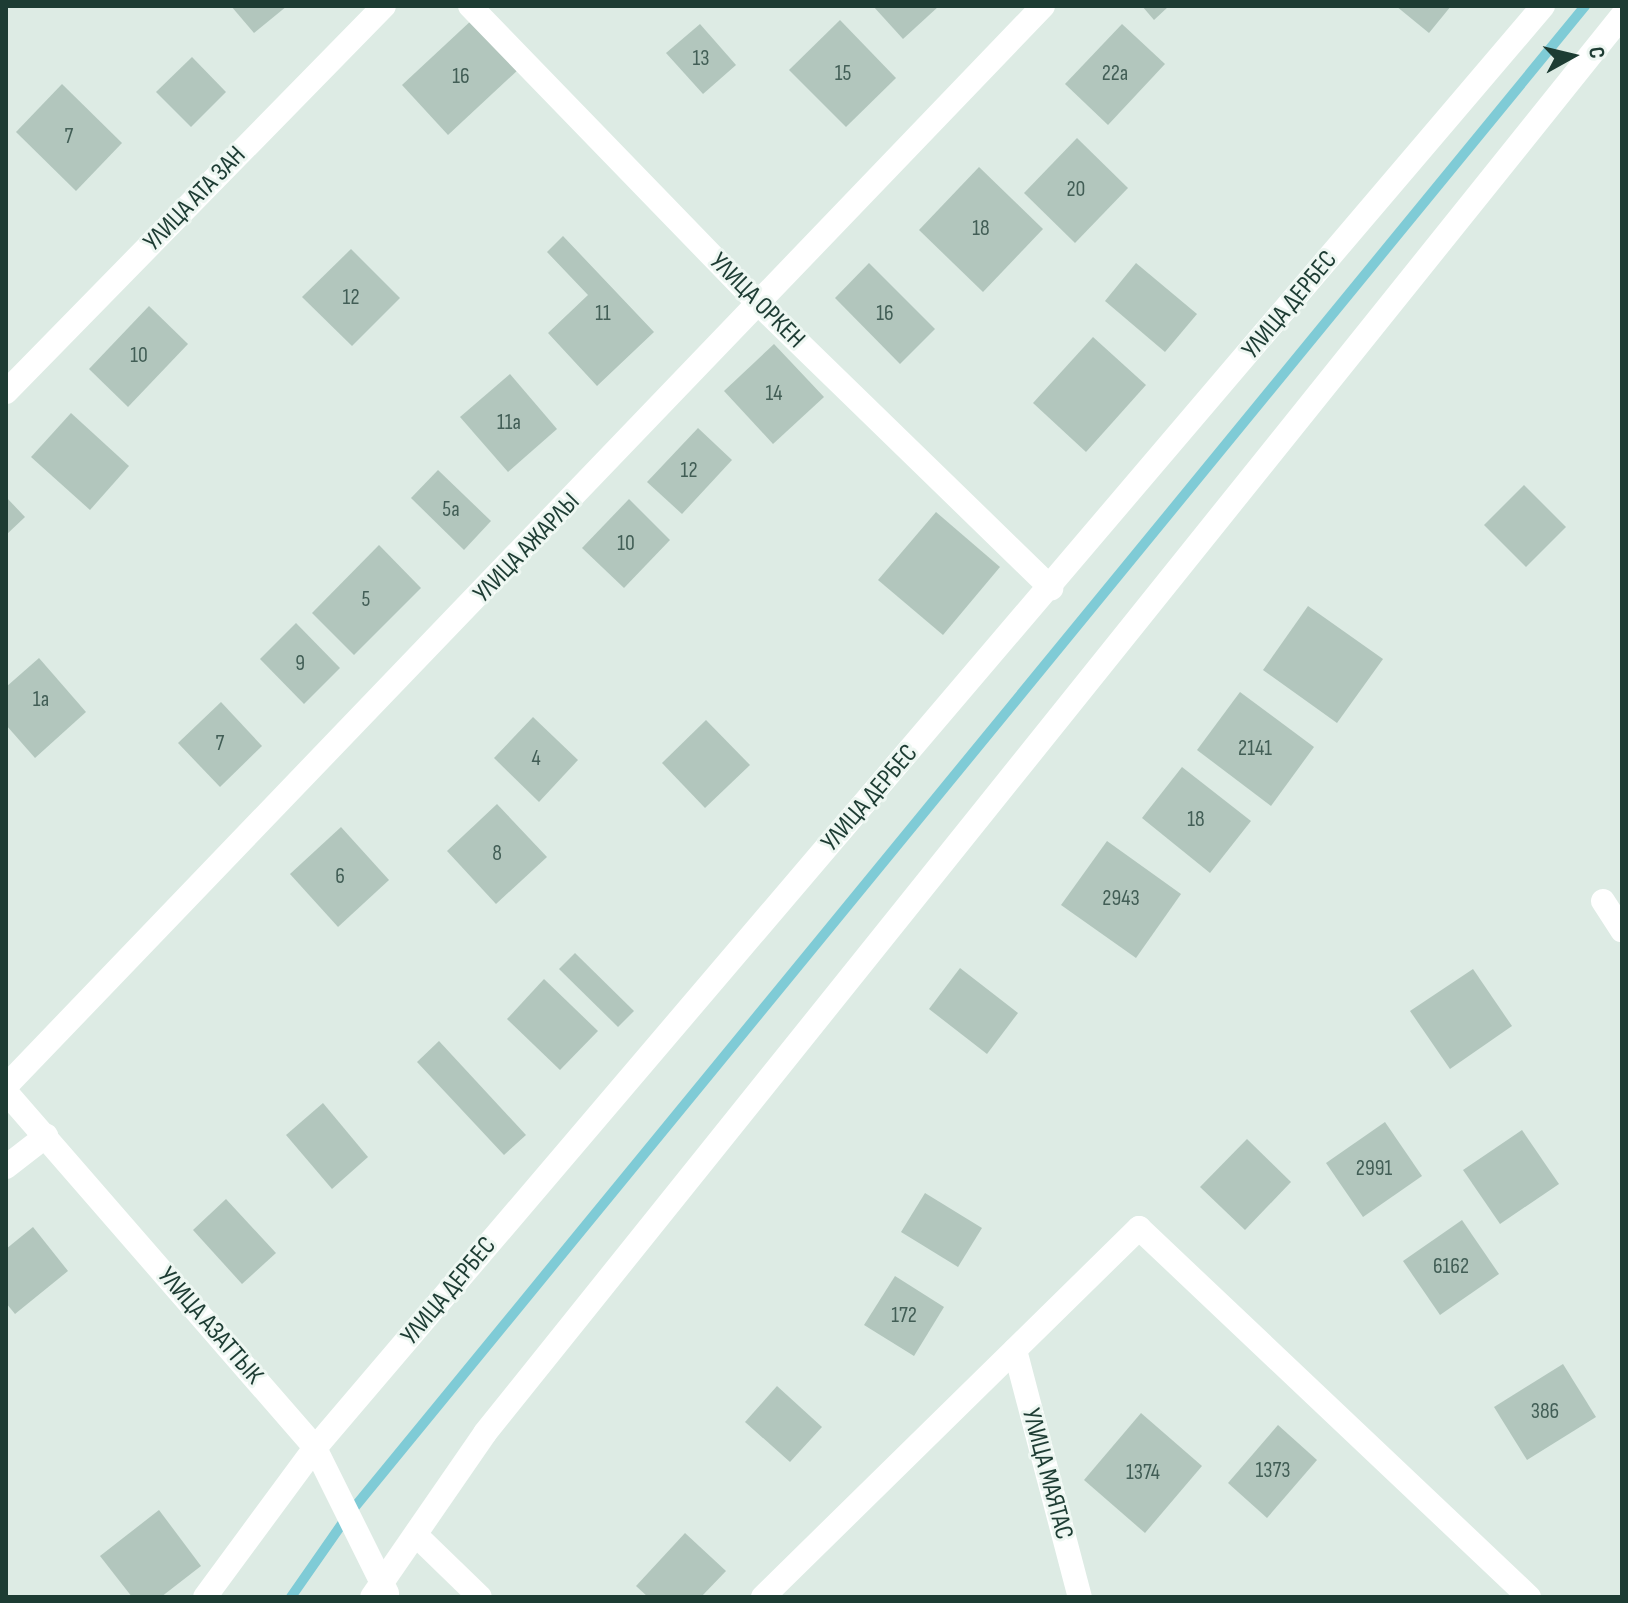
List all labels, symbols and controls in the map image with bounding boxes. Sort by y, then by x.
north arrow [1532,16,1612,96]
text: С [1582,45,1610,60]
house number: 13 [693,46,709,72]
house number: 15 [835,61,851,87]
house number: 22а [1102,61,1128,87]
house number: 16 [452,64,470,90]
house number: 7 [65,124,73,150]
street label: УЛИЦА АТА ЗАН [137,140,253,258]
house number: 20 [1067,177,1085,203]
house number: 18 [972,216,990,242]
street label: УЛИЦА ДЕРБЕС [1236,245,1344,365]
street label: УЛИЦА ОРКЕН [703,247,811,355]
house number: 12 [342,285,360,311]
house number: 11 [595,301,611,327]
house number: 16 [876,301,894,327]
house number: 10 [130,343,148,369]
house number: 14 [766,381,782,407]
house number: 11а [497,410,521,436]
house number: 12 [680,458,698,484]
street label: УЛИЦА АЖАРЛЫ [467,487,587,609]
house number: 5а [442,497,460,523]
house number: 10 [617,531,635,557]
house number: 5 [362,587,370,613]
house number: 9 [295,651,305,677]
house number: 1а [33,687,49,713]
house number: 7 [216,731,224,757]
house number: 2141 [1238,736,1272,762]
street label: УЛИЦА ДЕРБЕС [815,738,925,858]
house number: 4 [531,746,541,772]
house number: 18 [1187,807,1205,833]
house number: 8 [492,841,502,867]
house number: 6 [335,864,345,890]
house number: 2943 [1102,886,1140,912]
house number: 2991 [1356,1156,1392,1182]
street label: УЛИЦА ДЕРБЕС [395,1231,503,1351]
house number: 6162 [1433,1254,1469,1280]
street label: УЛИЦА АЗАТТЫК [151,1261,269,1391]
house number: 172 [891,1303,917,1329]
house number: 386 [1531,1399,1559,1425]
street label: УЛИЦА МАЯТАС [1015,1405,1079,1543]
house number: 1373 [1256,1458,1290,1484]
house number: 1374 [1126,1460,1160,1486]

